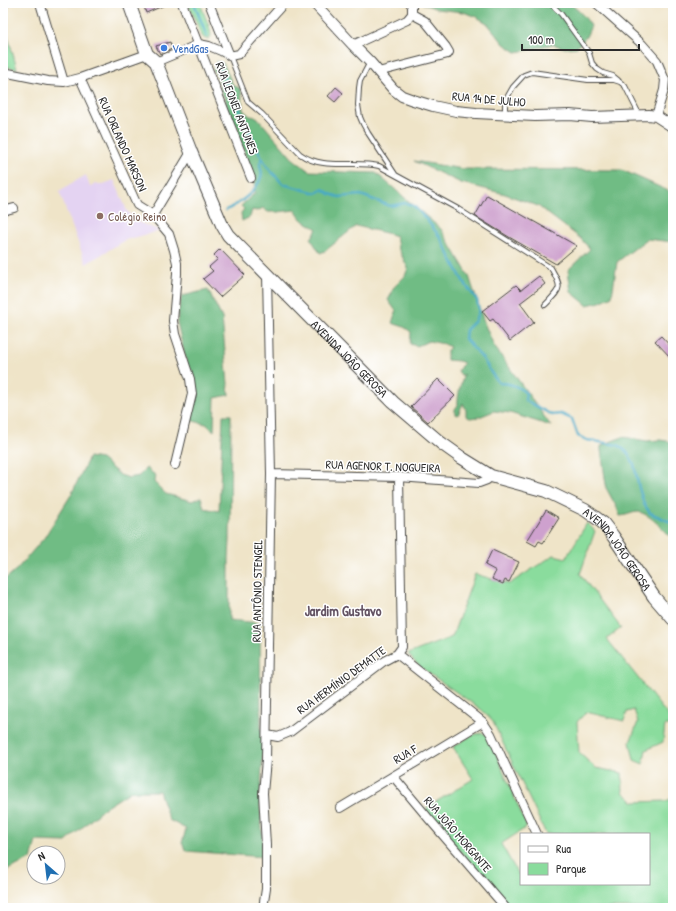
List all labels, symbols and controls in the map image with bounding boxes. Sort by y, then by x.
scale bar [522,26,639,52]
text: 100 m [528,31,554,48]
place label: VendGas [172,40,209,57]
marker: VendGas [159,43,169,53]
street label: RUA LEONEL ANTUNES [212,59,263,157]
street label: RUA 14 DE JULHO [451,87,527,111]
street label: RUA ORLANDO MARSON [95,94,151,194]
place label: Colégio Reino [108,208,166,225]
marker: Colégio Reino [95,211,105,221]
street label: AVENIDA JOÃO GEROSA [308,316,392,401]
street label: RUA AGENOR T. NOGUEIRA [325,456,441,477]
street label: AVENIDA JOÃO GEROSA [580,503,656,594]
street label: RUA ANTÔNIO STENGEL [248,539,266,642]
district label: Jardim Gustavo [305,601,382,620]
street label: RUA HERMÍNIO DEMATTE [293,642,390,718]
street label: RUA F [390,740,421,768]
street label: RUA JOÃO MORGANTE [420,792,496,876]
legend [520,833,650,885]
text: Rua [556,840,571,857]
north arrow [26,845,66,885]
text: N [35,849,47,864]
text: Parque [556,860,586,877]

